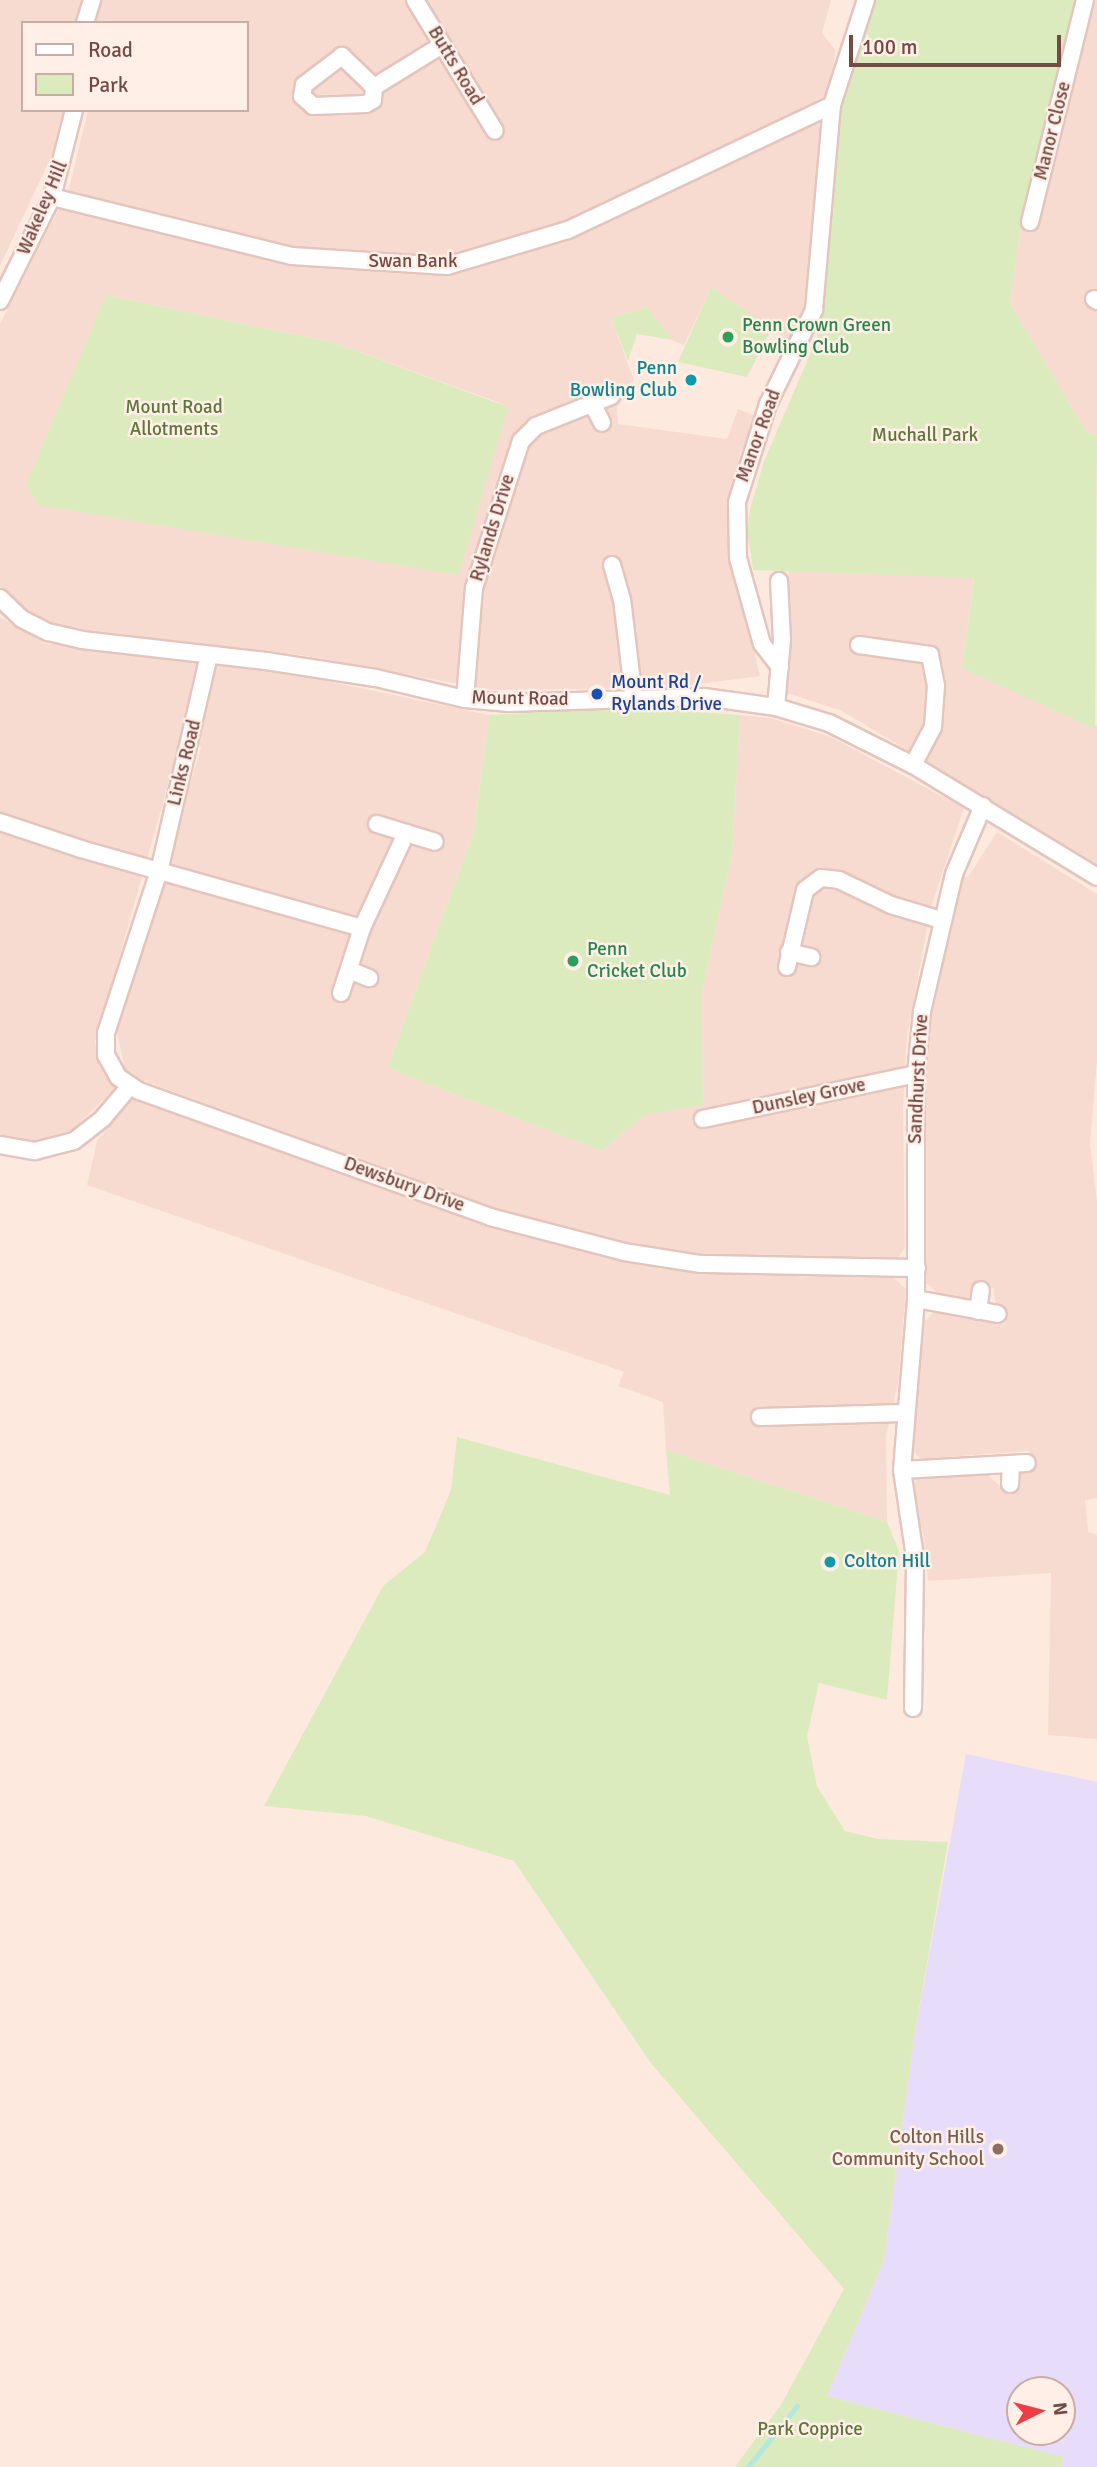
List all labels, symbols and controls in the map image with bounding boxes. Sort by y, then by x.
legend [21,21,248,112]
scale bar [852,21,1064,65]
street label: Butts Road [422,22,488,110]
text: 100 m [862,34,917,60]
text: Road [88,37,133,63]
text: Park [88,72,128,98]
street label: Manor Close [1030,79,1076,183]
street label: Wakeley Hill [13,157,73,259]
street label: Swan Bank [369,251,457,273]
place label: Penn Crown Green Bowling Club [742,315,891,359]
marker: Penn Crown Green Bowling Club [720,329,736,345]
place label: Penn Bowling Club [570,358,677,402]
marker: Penn Bowling Club [683,372,699,388]
street label: Manor Road [732,386,786,486]
park label: Mount Road Allotments [125,397,223,441]
park label: Muchall Park [872,425,978,447]
street label: Rylands Drive [466,472,520,584]
place label: Mount Rd / Rylands Drive [611,672,722,716]
marker: Mount Rd / Rylands Drive [589,686,605,702]
street label: Mount Road [471,687,569,711]
street label: Links Road [163,718,207,808]
place label: Penn Cricket Club [587,939,687,983]
marker: Penn Cricket Club [565,953,581,969]
street label: Sandhurst Drive [904,1013,934,1145]
street label: Dunsley Grove [750,1074,868,1120]
street label: Dewsbury Drive [340,1153,468,1217]
place label: Colton Hill [844,1551,930,1573]
marker: Colton Hill [822,1554,838,1570]
place label: Colton Hills Community School [832,2127,984,2171]
marker: Colton Hills Community School [990,2141,1006,2157]
north arrow [1006,2376,1076,2446]
text: N [1047,2401,1073,2417]
park label: Park Coppice [757,2419,863,2441]

